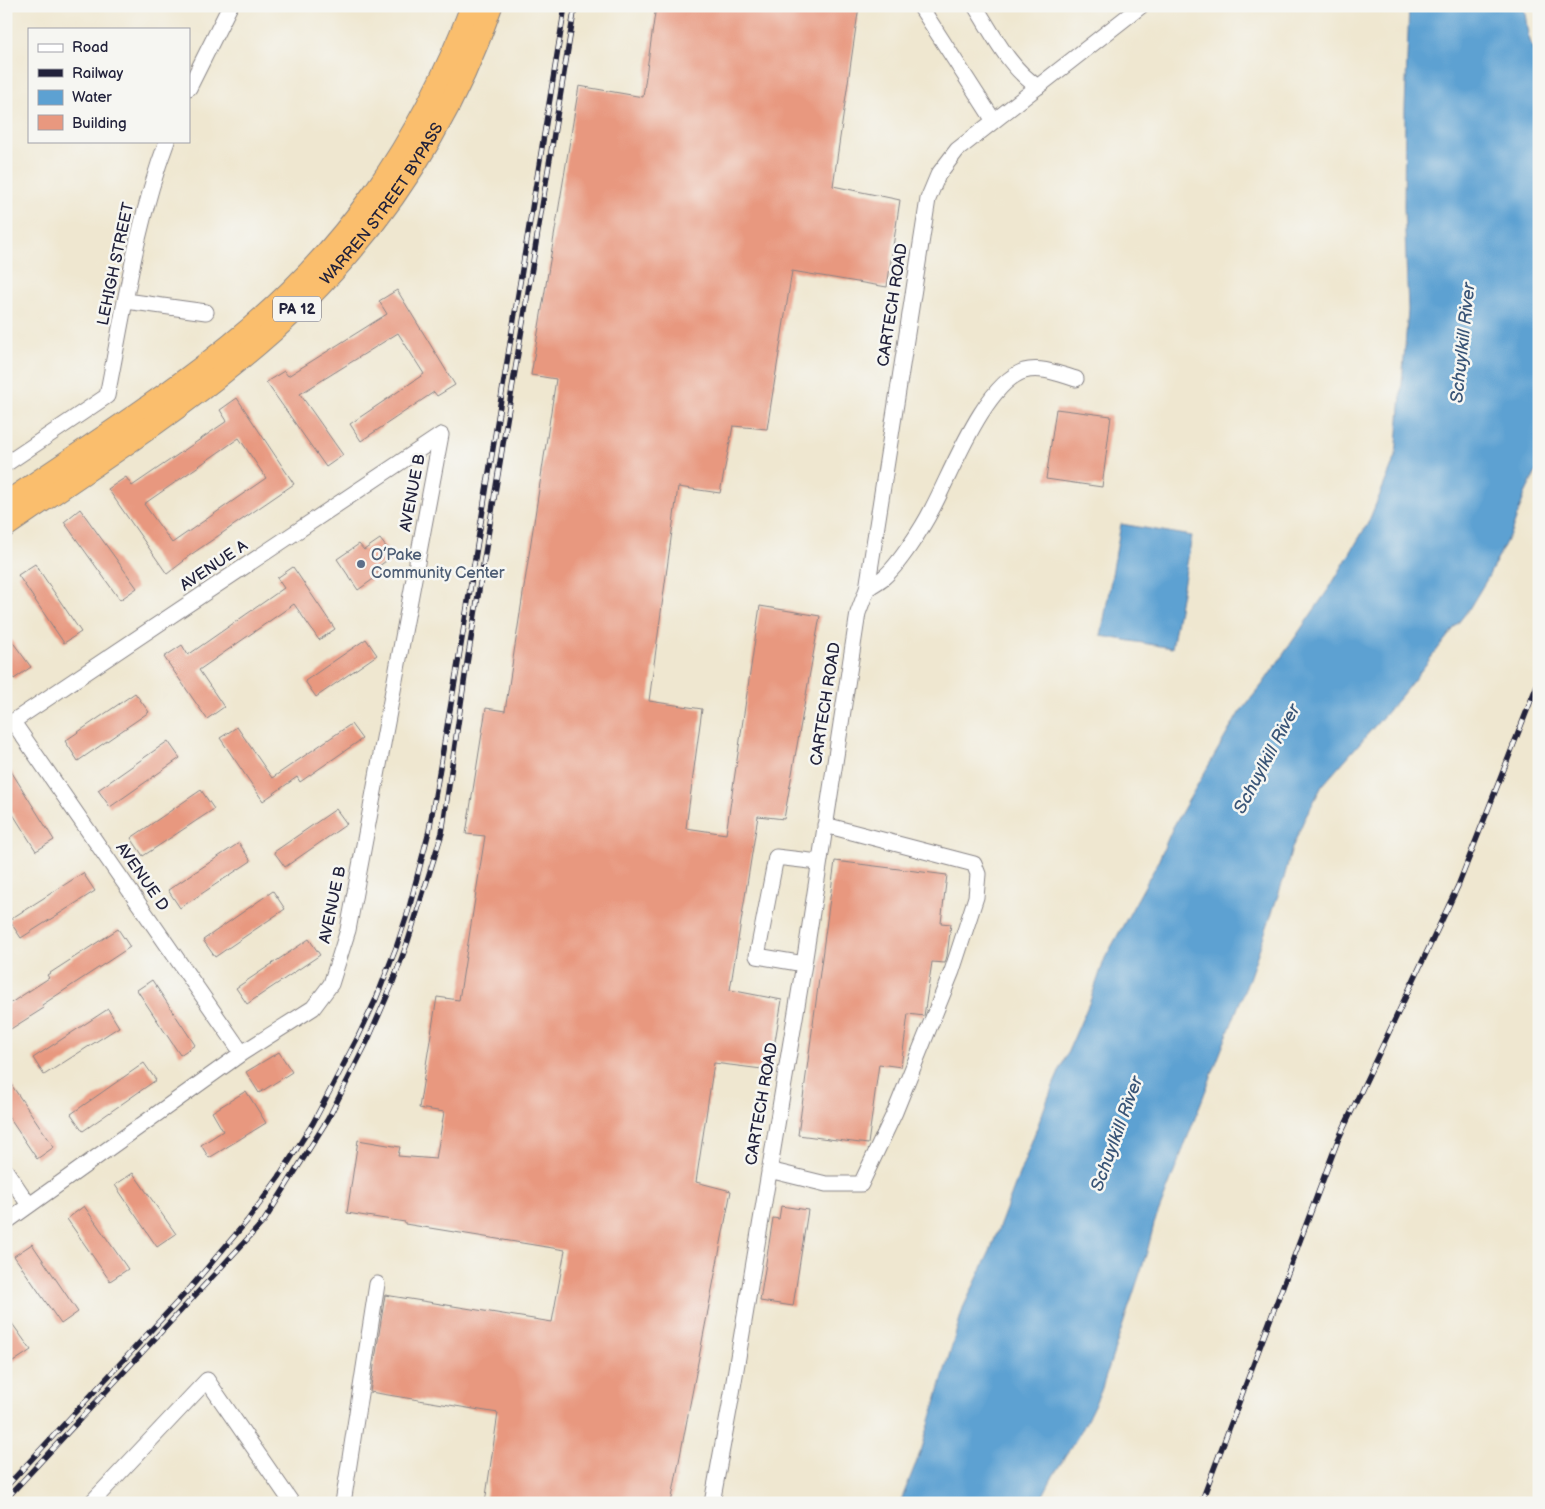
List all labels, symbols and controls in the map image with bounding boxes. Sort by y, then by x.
legend [28,28,190,142]
text: Road [72,38,108,57]
text: Railway [72,64,123,83]
text: Water [72,88,112,107]
text: Building [72,114,127,133]
street label: WARREN STREET BYPASS [316,119,447,289]
street label: LEHIGH STREET [94,200,138,327]
street label: CARTECH ROAD [874,242,912,368]
water label: Schuylkill River [1446,280,1480,404]
road number: PA 12 [273,296,321,322]
street label: AVENUE B [396,453,430,533]
street label: AVENUE A [177,536,252,595]
place label: O’Pake Community Center [371,546,505,583]
marker: O’Pake Community Center [355,558,367,570]
street label: CARTECH ROAD [807,641,845,767]
water label: Schuylkill River [1229,699,1305,817]
street label: AVENUE D [112,839,172,915]
street label: AVENUE B [316,865,350,945]
street label: CARTECH ROAD [742,1041,782,1167]
water label: Schuylkill River [1086,1072,1148,1194]

